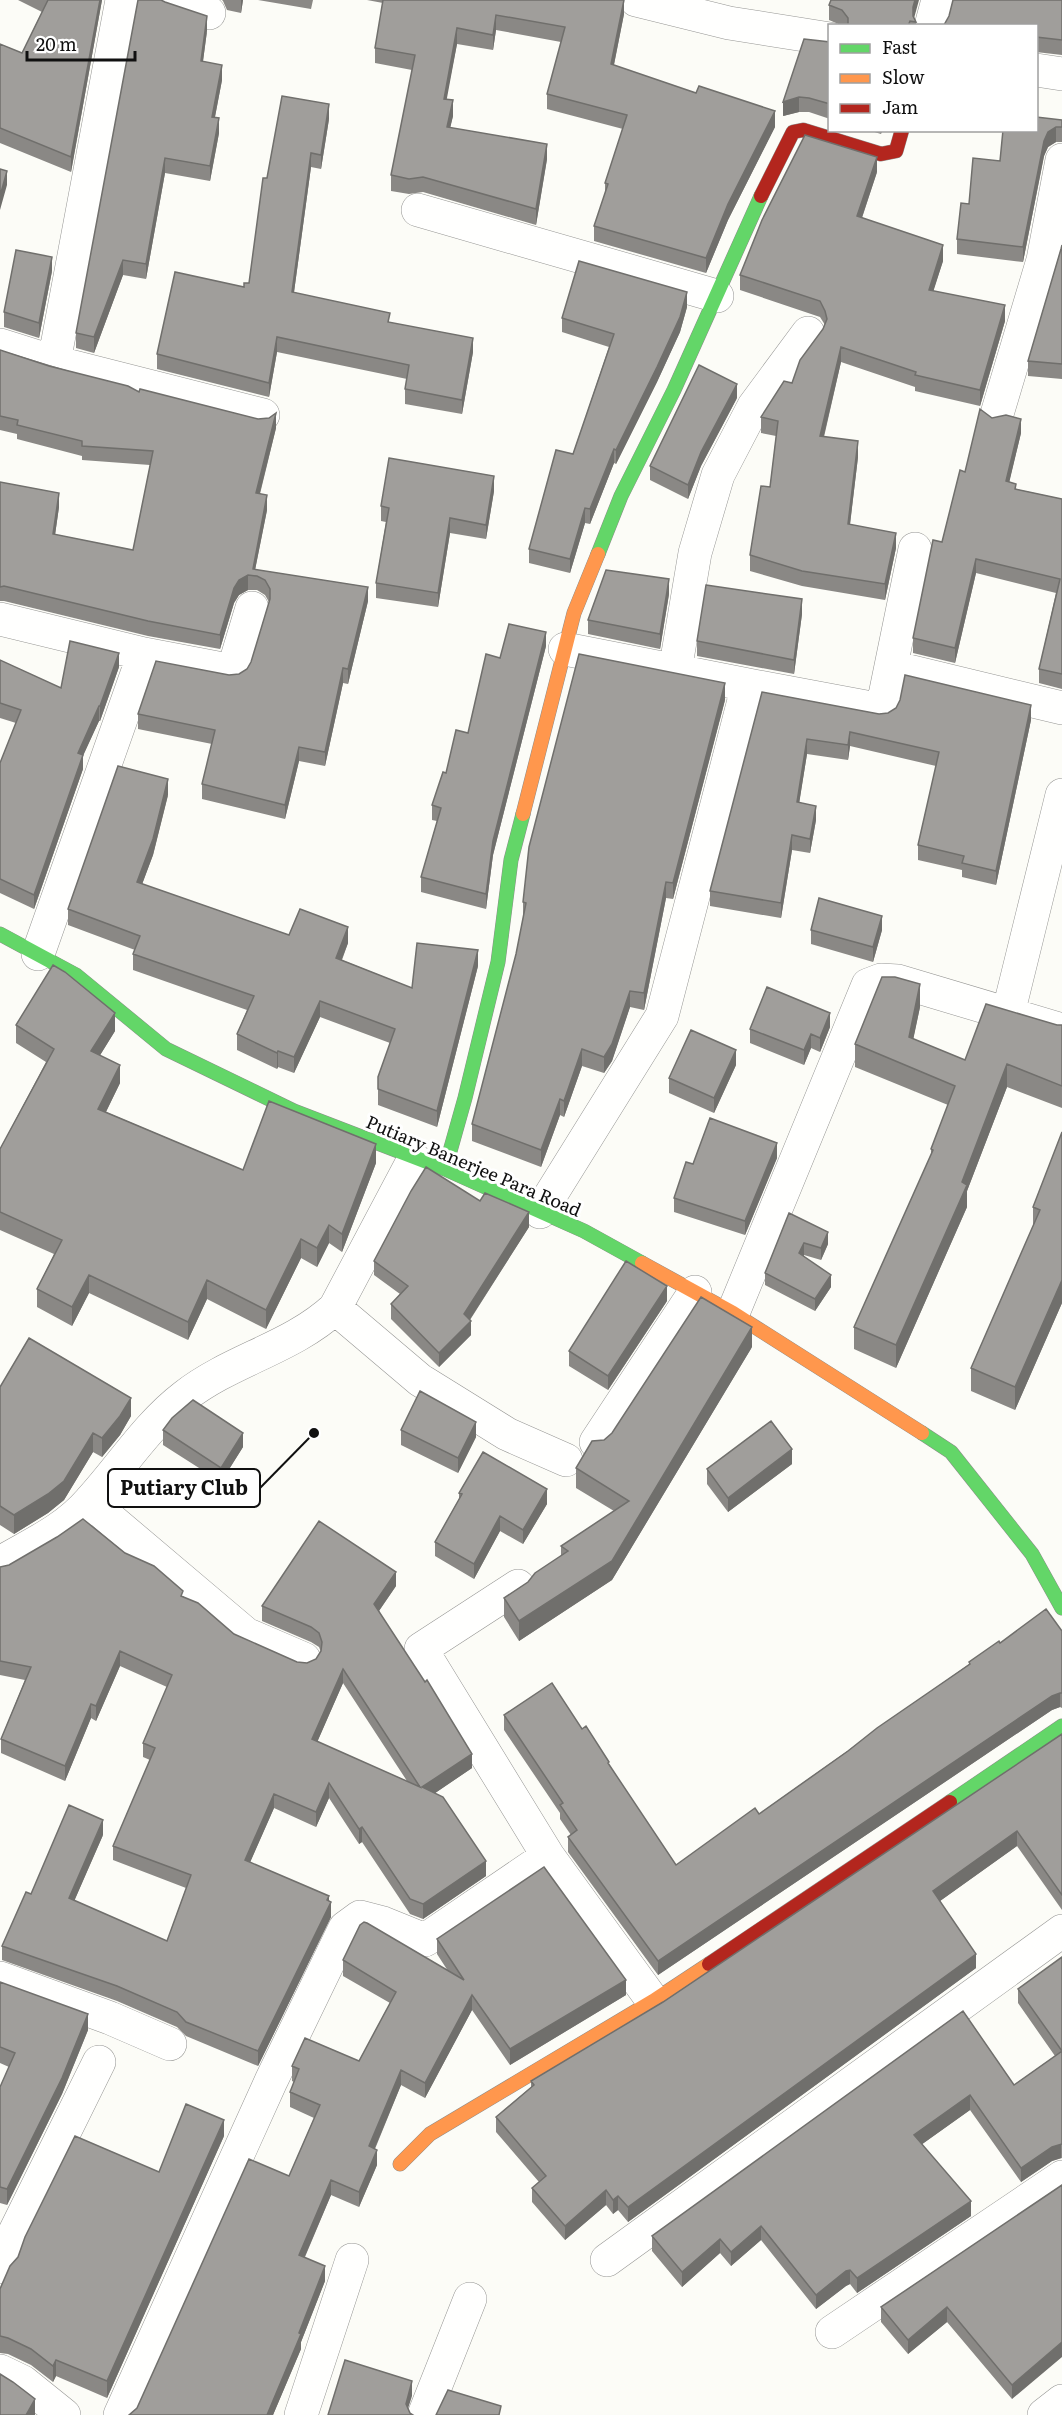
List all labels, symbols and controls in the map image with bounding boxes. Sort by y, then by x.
scale bar [27,24,135,62]
legend [828,24,1038,132]
text: 20 m [36,30,77,57]
text: Fast [882,33,918,60]
text: Slow [882,63,925,90]
text: Jam [882,93,918,120]
street label: Putiary Banerjee Para Road [362,1107,586,1223]
callout: Putiary Club [108,1469,260,1507]
text: Putiary Club [120,1471,248,1501]

